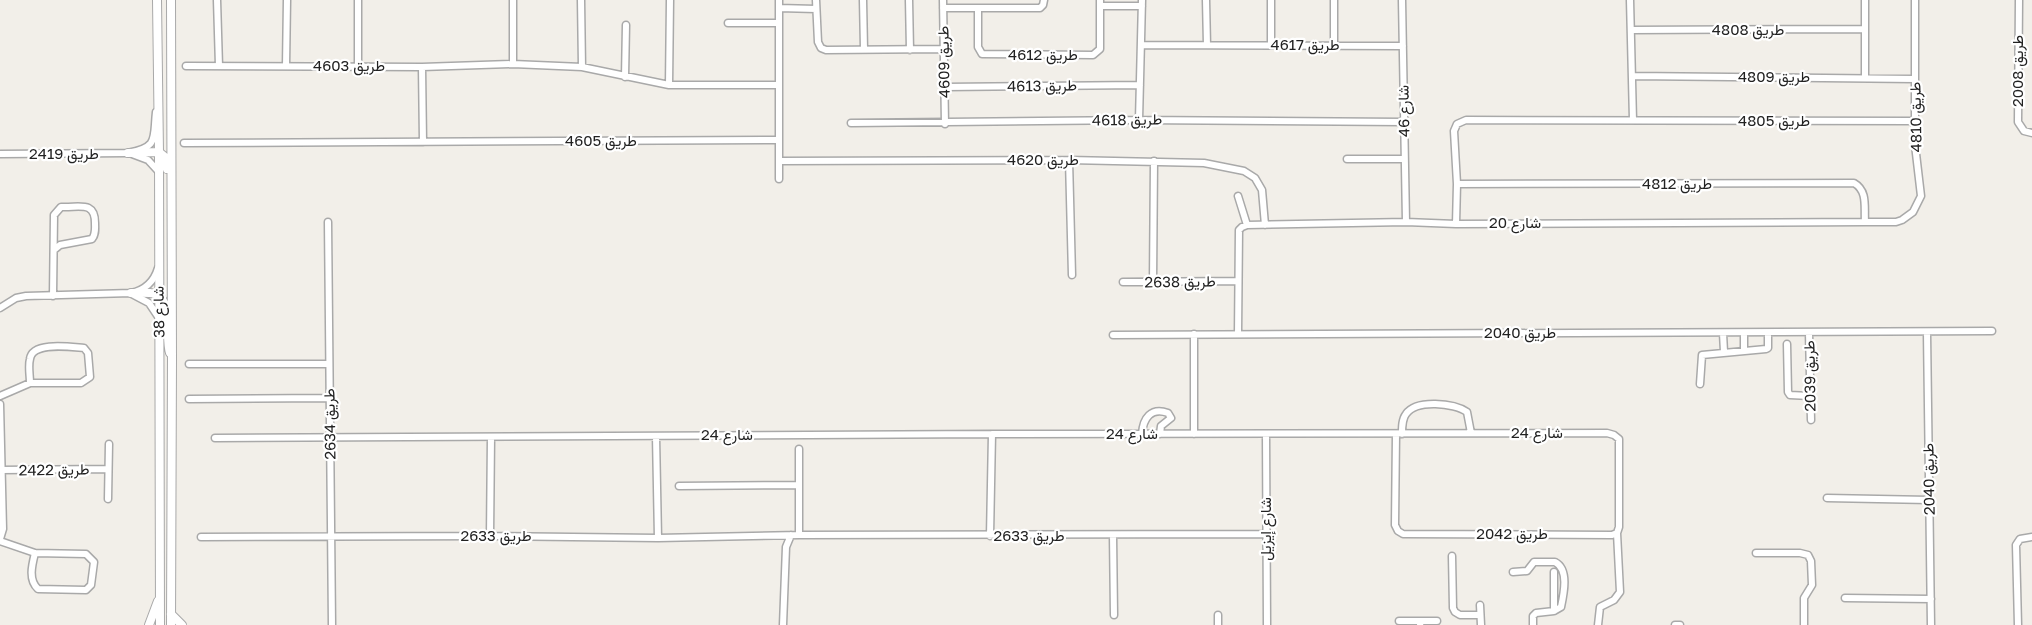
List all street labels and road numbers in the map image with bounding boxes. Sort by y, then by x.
street label: طريق 4808 [1712,20,1784,40]
street label: طريق 4609 [933,26,955,98]
street label: طريق 4617 [1270,35,1340,55]
street label: طريق 2008 [2008,35,2028,107]
street label: طريق 4612 [1008,45,1078,65]
street label: طريق 4603 [313,56,385,76]
street label: طريق 4809 [1738,67,1810,87]
street label: طريق 4613 [1007,75,1077,97]
street label: طريق 4810 [1905,81,1927,152]
street label: شارع 46 [1394,85,1415,137]
street label: طريق 4618 [1092,109,1162,131]
street label: طريق 4805 [1738,111,1810,131]
street label: طريق 4605 [565,131,637,151]
street label: طريق 2419 [29,144,99,164]
street label: طريق 4620 [1007,150,1079,170]
street label: طريق 4812 [1642,174,1712,194]
street label: شارع 20 [1489,213,1541,234]
street label: طريق 2638 [1144,271,1216,293]
street label: شارع 38 [149,286,170,338]
street label: طريق 2040 [1484,323,1556,343]
street label: طريق 2039 [1799,340,1821,412]
street label: طريق 2634 [319,388,341,460]
street label: شارع 24 [1511,423,1563,444]
street label: شارع 24 [1106,424,1158,445]
street label: شارع 24 [701,425,753,446]
street label: طريق 2040 [1918,443,1940,515]
street label: طريق 2422 [18,459,90,481]
street label: شارع إيزيل [1256,497,1277,561]
street label: طريق 2042 [1476,524,1548,544]
street label: طريق 2633 [461,526,532,546]
street label: طريق 2633 [994,526,1065,546]

